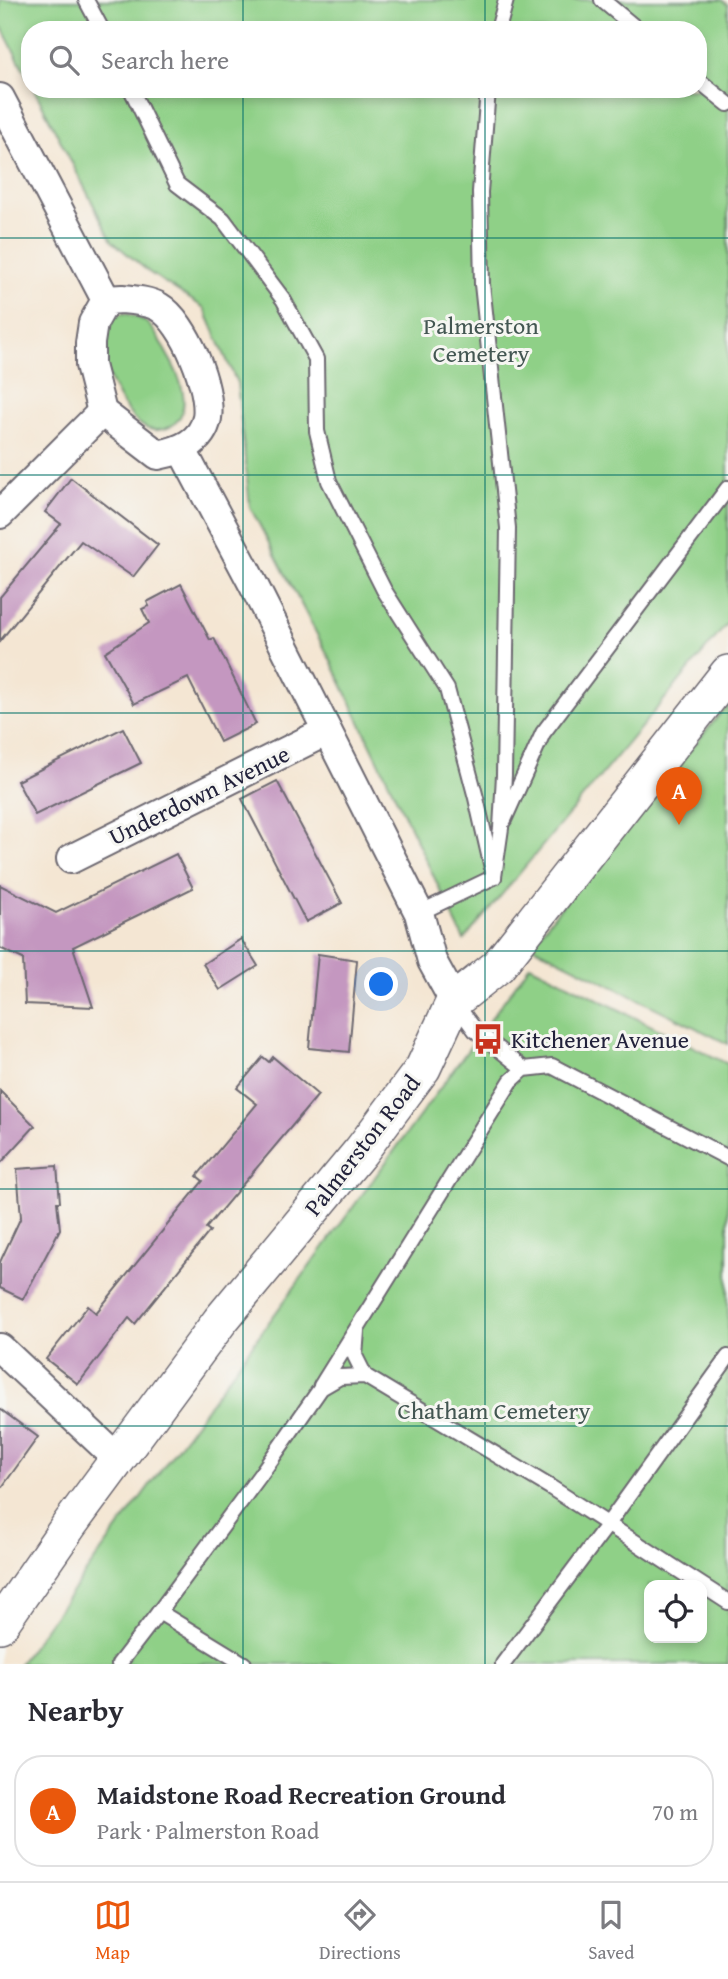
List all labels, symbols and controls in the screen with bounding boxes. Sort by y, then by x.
search box [21,21,707,98]
text: Search here [101,40,229,79]
icon: search [45,41,83,79]
park label: Palmerston Cemetery [423,308,539,371]
street label: Underdown Avenue [103,736,295,854]
pin: A [656,767,702,825]
your location [364,967,398,1001]
bus stop icon: Kitchener Avenue [471,1022,505,1056]
place label: Kitchener Avenue [511,1022,689,1057]
street label: Palmerston Road [296,1067,429,1223]
park label: Chatham Cemetery [398,1393,590,1428]
map controls [644,1580,707,1643]
button: locate [644,1580,707,1643]
text: Nearby [28,1688,124,1732]
text: Maidstone Road Recreation Ground [97,1775,506,1814]
text: A [46,1795,60,1828]
text: 70 m [652,1795,698,1828]
text: Park · Palmerston Road [97,1814,319,1847]
tab: Map [94,1896,132,1966]
tab: Directions [319,1896,401,1966]
tab: Saved [588,1896,634,1966]

